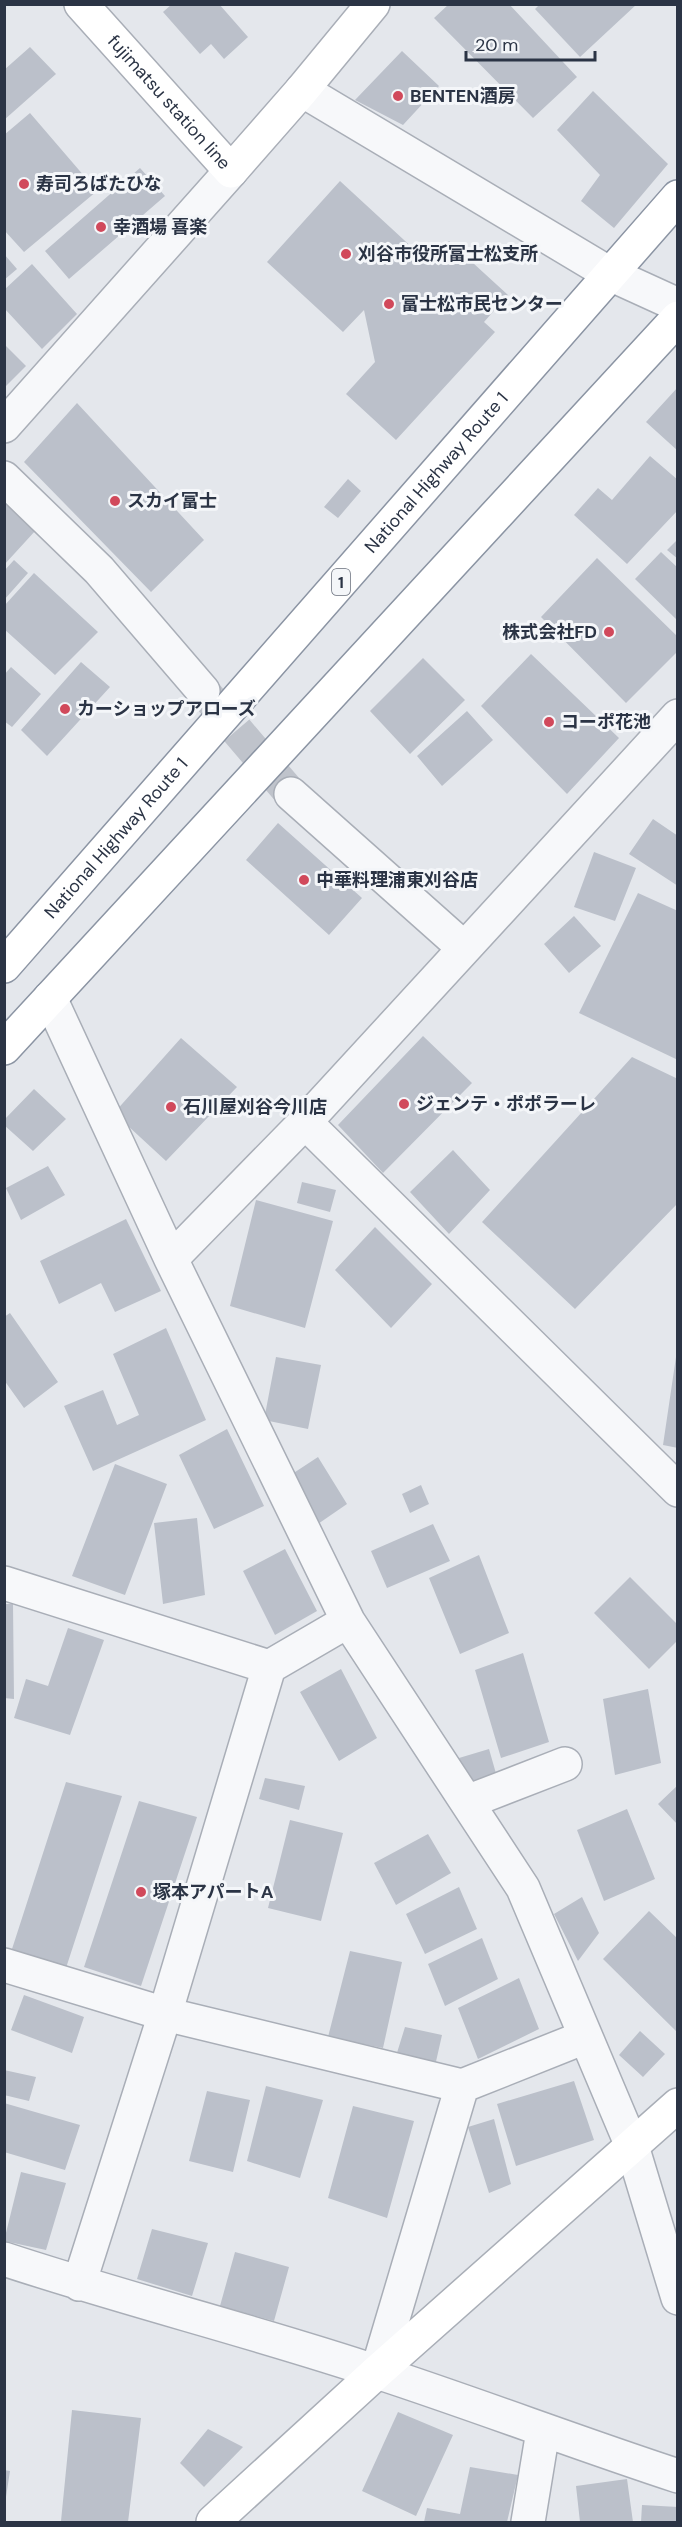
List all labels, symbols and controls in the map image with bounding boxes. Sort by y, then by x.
scale bar [466,24,595,62]
street label: fujimatsu station line [102,30,236,175]
text: 20 m [475,33,518,57]
place label: BENTEN酒房 [410,84,515,108]
marker: BENTEN酒房 [391,89,405,103]
place label: 寿司ろばたひな [36,172,162,196]
marker: 寿司ろばたひな [17,177,31,191]
place label: 幸酒場 喜楽 [113,215,207,239]
marker: 幸酒場 喜楽 [94,220,108,234]
place label: 刈谷市役所富士松支所 [358,242,538,266]
marker: 刈谷市役所富士松支所 [339,247,353,261]
place label: 富士松市民センター [401,292,563,316]
marker: 富士松市民センター [382,297,396,311]
street label: National Highway Route 1 [359,387,513,558]
place label: スカイ富士 [127,489,217,513]
marker: スカイ富士 [108,494,122,508]
road number: 1 [332,569,350,595]
place label: 株式会社FD [502,620,597,644]
marker: 株式会社FD [602,625,616,639]
place label: カーショップアローズ [77,697,256,721]
marker: カーショップアローズ [58,702,72,716]
place label: コーポ花池 [561,710,651,734]
marker: コーポ花池 [542,715,556,729]
street label: National Highway Route 1 [39,753,193,924]
place label: 中華料理浦東刈谷店 [316,868,478,892]
marker: 中華料理浦東刈谷店 [297,873,311,887]
place label: ジェンテ・ポポラーレ [416,1092,596,1116]
place label: 石川屋刈谷今川店 [183,1095,327,1119]
marker: ジェンテ・ポポラーレ [397,1097,411,1111]
marker: 石川屋刈谷今川店 [164,1100,178,1114]
place label: 塚本アパートA [153,1880,274,1904]
marker: 塚本アパートA [134,1885,148,1899]

